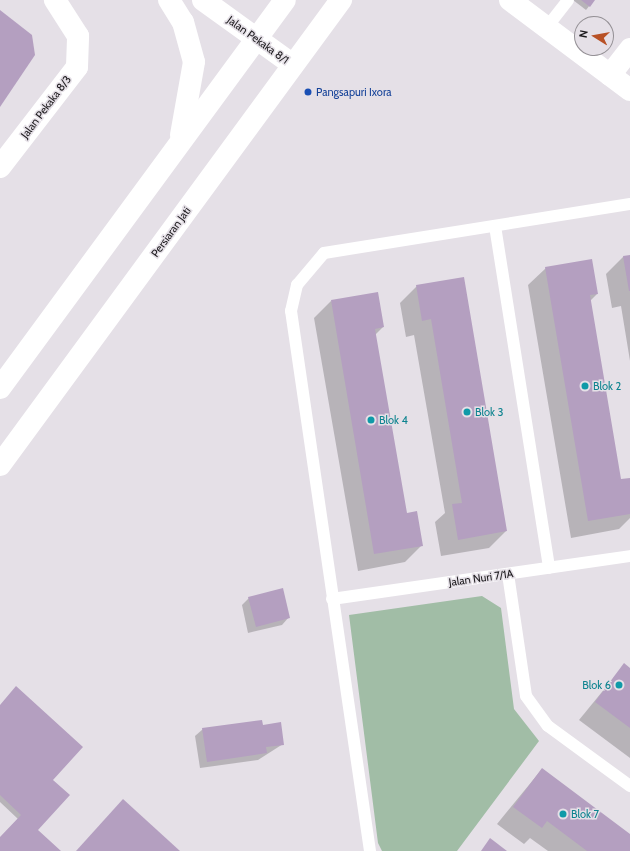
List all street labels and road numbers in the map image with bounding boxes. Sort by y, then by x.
street label: Jalan Pekaka 8/1 [225,13,291,67]
street label: Jalan Pekaka 8/3 [18,73,74,141]
street label: Persiaran Jati [148,204,194,260]
street label: Jalan Nuri 7/1A [448,567,514,589]

